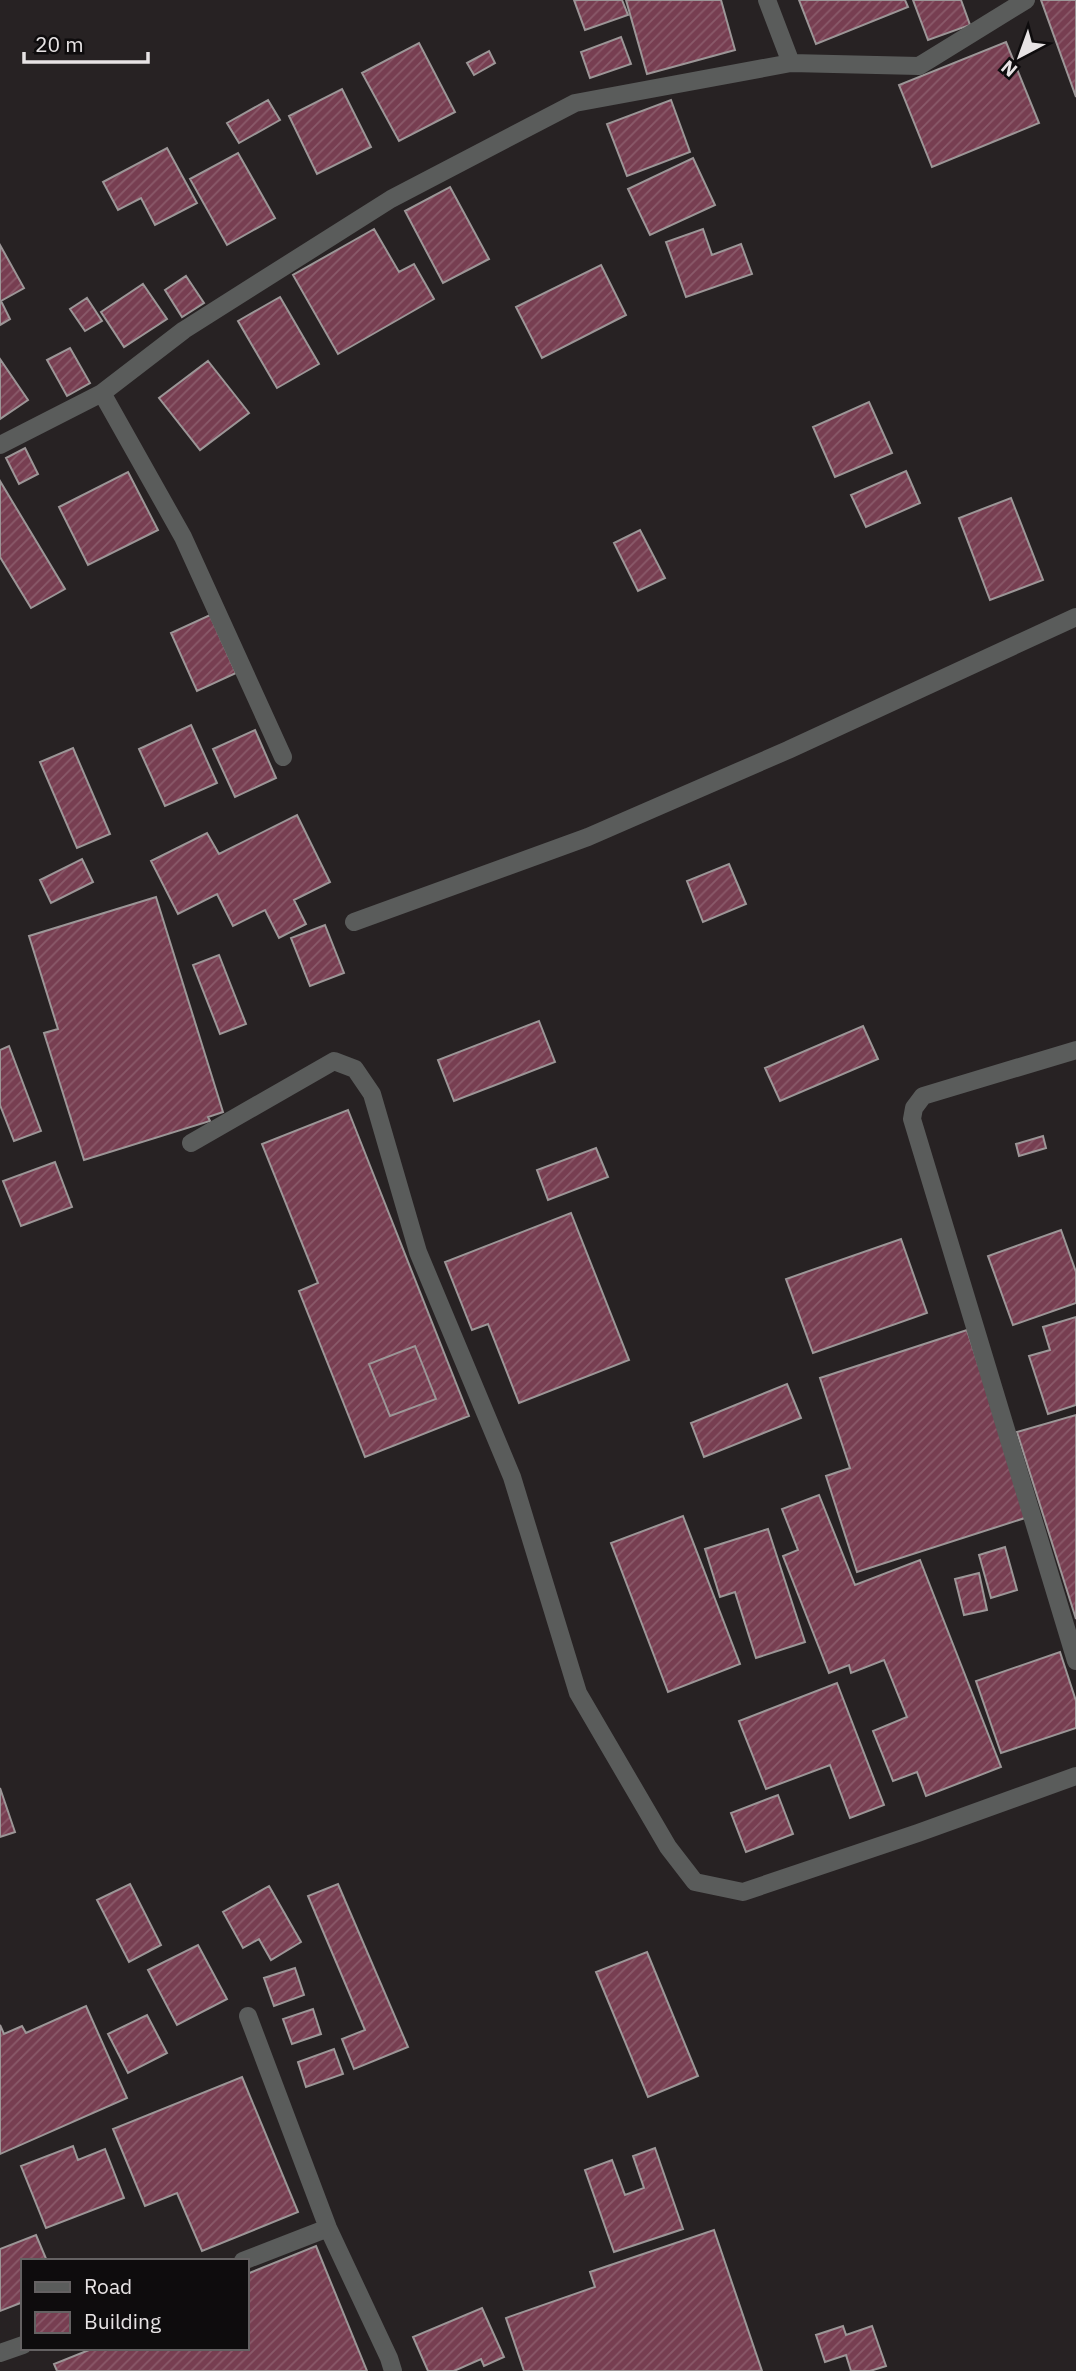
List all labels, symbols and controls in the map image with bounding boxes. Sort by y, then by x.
scale bar [24,21,149,65]
north arrow [985,21,1055,91]
text: 20 m [35,30,84,58]
text: N [996,55,1022,82]
legend [21,2259,248,2350]
text: Road [84,2272,132,2300]
text: Building [84,2307,161,2335]

